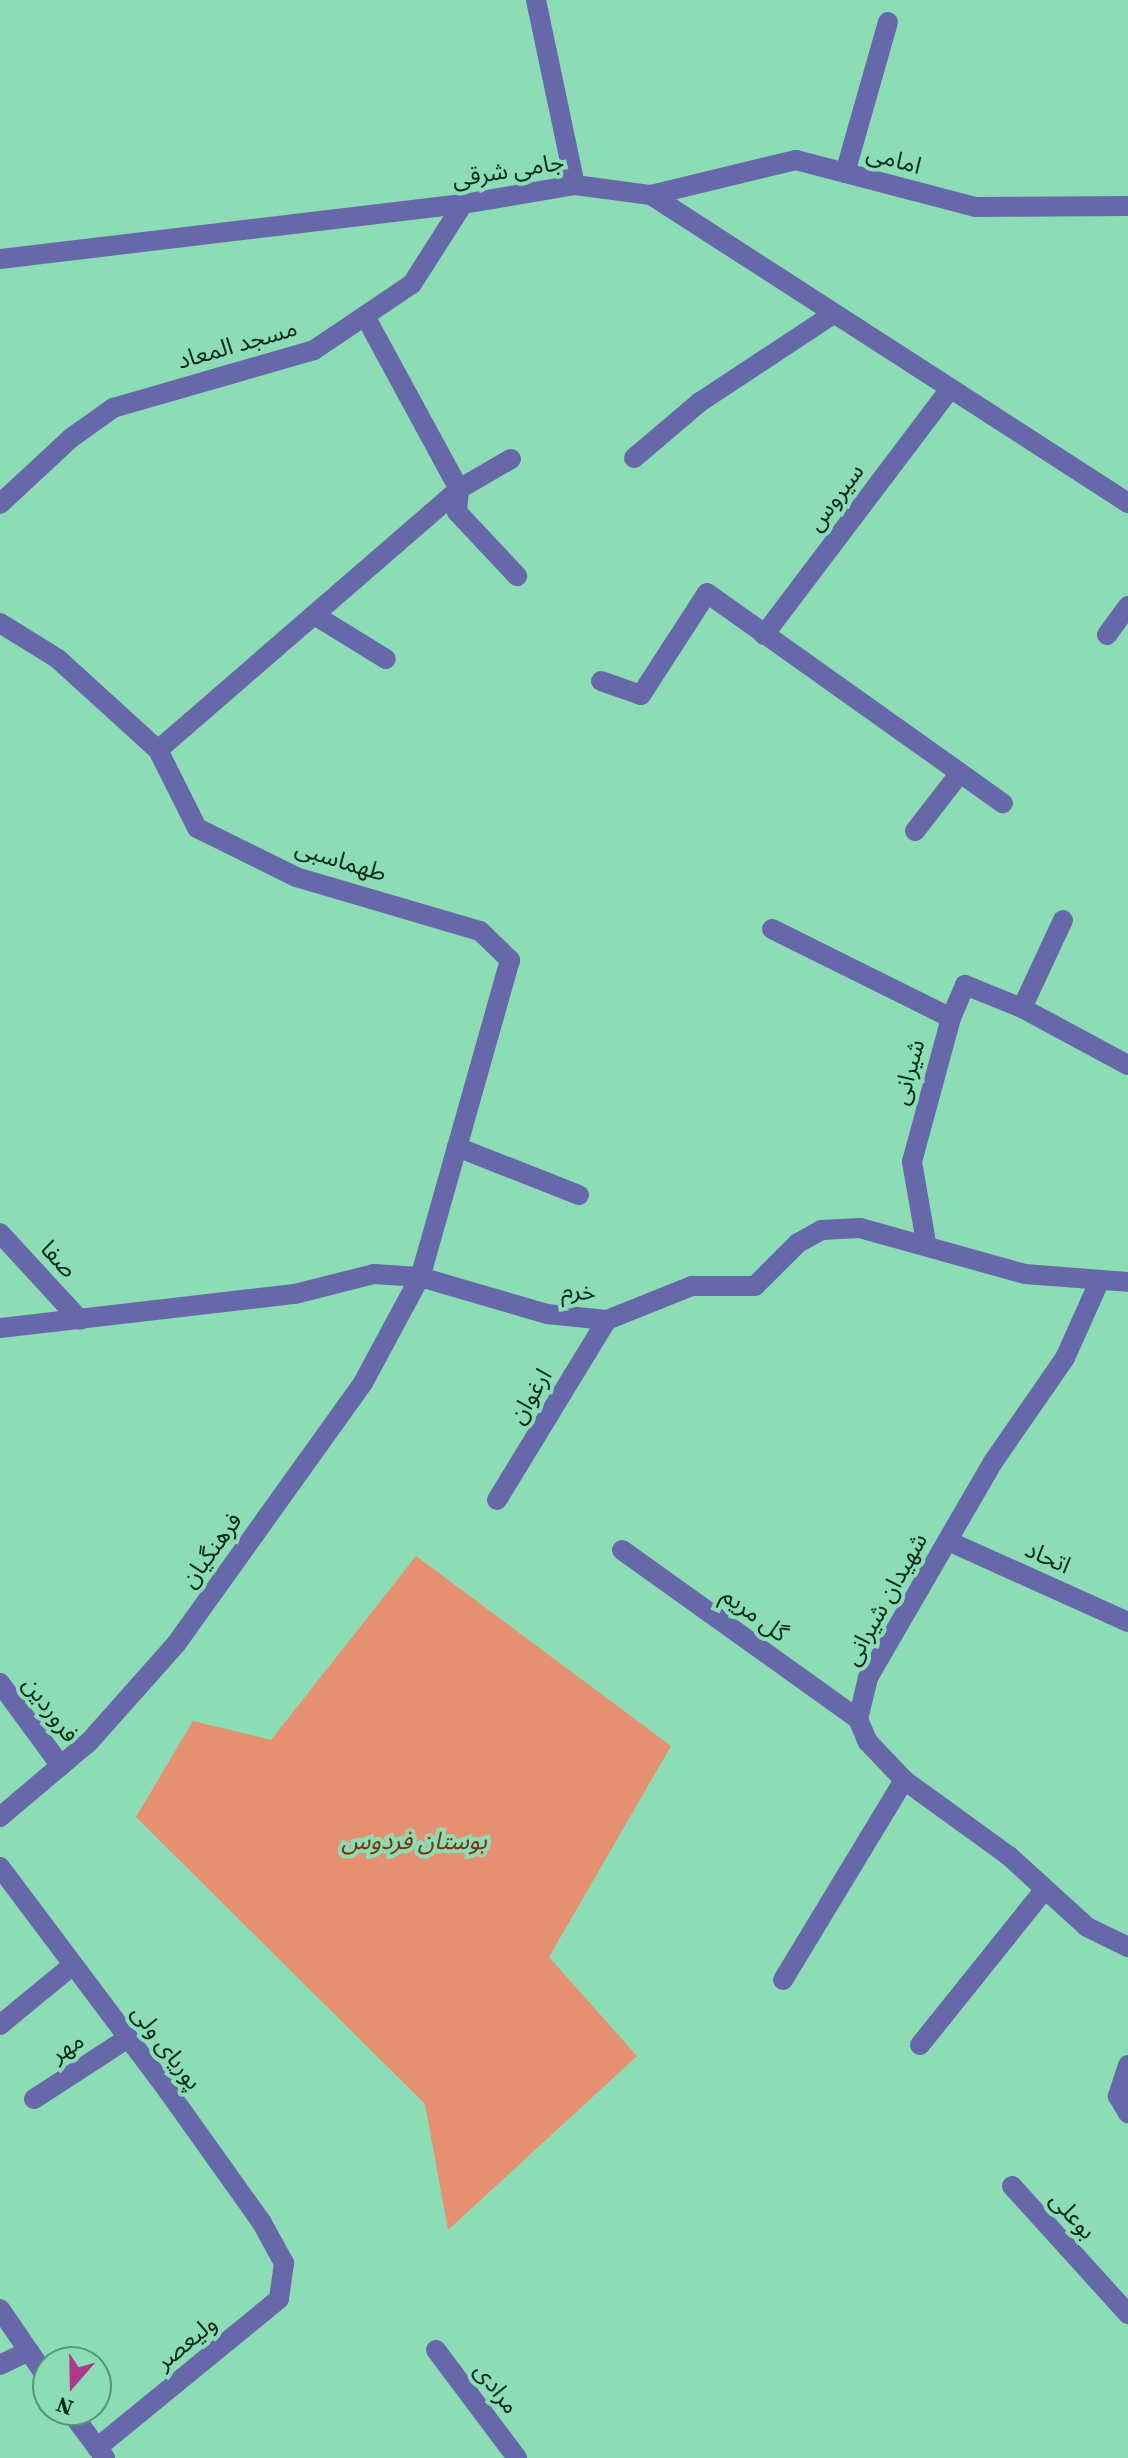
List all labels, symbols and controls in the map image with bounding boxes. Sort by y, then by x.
street label: امامی [863,138,925,180]
street label: جامی شرقی [450,147,566,193]
street label: مسجد المعاد [174,313,300,375]
street label: سیروس [800,458,870,536]
street label: طهماسبی [292,832,390,888]
street label: شیرانی [885,1036,931,1108]
street label: صفا [35,1234,83,1284]
street label: خرم [561,1275,597,1307]
street label: ارغوان [502,1363,558,1429]
street label: فرهنگیان [174,1507,248,1593]
street label: شهیدان شیرانی [837,1528,933,1670]
street label: اتحاد [1021,1534,1075,1580]
street label: گل مریم [716,1580,794,1648]
street label: فروردین [17,1670,85,1748]
park label: بوستان فردوس [341,1827,487,1855]
street label: پوریای ولی [126,1999,208,2095]
street label: مهر [45,2026,89,2068]
street label: بوعلی [1044,2185,1102,2245]
street label: ولیعصر [149,2309,223,2375]
north arrow [32,2346,112,2426]
street label: مرادی [468,2357,526,2419]
text: N [52,2390,77,2424]

